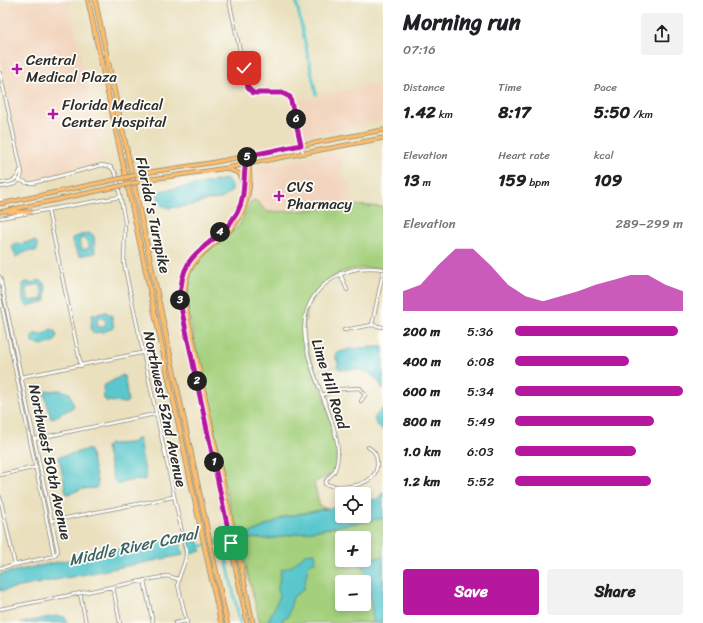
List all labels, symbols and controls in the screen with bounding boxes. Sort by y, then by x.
text: Morning run [403,3,521,42]
button: share [641,13,683,55]
text: 07:16 [403,38,436,61]
place label: Central Medical Plaza [26,47,117,90]
pin [227,51,261,85]
icon: check [233,57,255,79]
marker: Central Medical Plaza [11,63,23,75]
text: Distance [403,78,445,97]
text: Time [498,78,522,97]
text: Pace [594,78,617,97]
place label: Florida Medical Center Hospital [62,92,167,135]
text: 1.42 [403,97,436,127]
text: 8:17 [498,97,531,127]
text: 5:50 [594,97,630,127]
text: km [436,105,453,124]
text: /km [630,105,653,124]
marker: Florida Medical Center Hospital [47,108,59,120]
pin: 6 [286,109,306,129]
text: 6 [293,109,299,128]
text: Elevation [403,146,448,165]
text: Heart rate [498,146,550,165]
text: kcal [594,146,614,165]
pin: 5 [237,147,257,167]
text: 5 [244,147,250,166]
street label: Florida's Turnpike [128,154,178,276]
text: 13 [403,165,420,195]
text: 159 [498,165,526,195]
text: 109 [594,165,622,195]
text: m [420,173,431,192]
text: bpm [526,173,550,192]
place label: CVS Pharmacy [287,174,352,217]
marker: CVS Pharmacy [274,191,284,201]
text: Elevation [403,212,456,235]
text: 289–299 m [615,212,683,235]
pin: 4 [210,222,230,242]
text: 4 [217,222,223,241]
pin: 3 [170,290,190,310]
text: 3 [177,290,183,309]
text: 200 m [403,320,440,343]
text: 5:36 [467,320,493,343]
street label: Northwest 52nd Avenue [136,328,194,490]
street label: Lime Hill Road [304,336,356,434]
text: 400 m [403,350,441,373]
text: 6:08 [467,350,494,373]
pin: 2 [187,371,207,391]
text: 2 [194,371,200,390]
text: 600 m [403,380,440,403]
text: 5:34 [467,380,494,403]
street label: Northwest 50th Avenue [21,382,79,542]
text: 800 m [403,410,441,433]
text: 5:49 [467,410,495,433]
text: 1.0 km [403,440,441,463]
text: 6:03 [467,440,494,463]
pin: 1 [204,452,224,472]
text: 1 [212,452,216,471]
text: 1.2 km [403,470,440,493]
text: 5:52 [467,470,494,493]
map controls [335,487,371,611]
button: locate [335,487,371,523]
water label: Middle River Canal [66,518,204,574]
pin [214,526,248,560]
button: + [335,531,371,567]
icon: arrive [220,532,242,554]
button: Save [403,569,539,615]
button: Share [547,569,683,615]
button: − [335,575,371,611]

